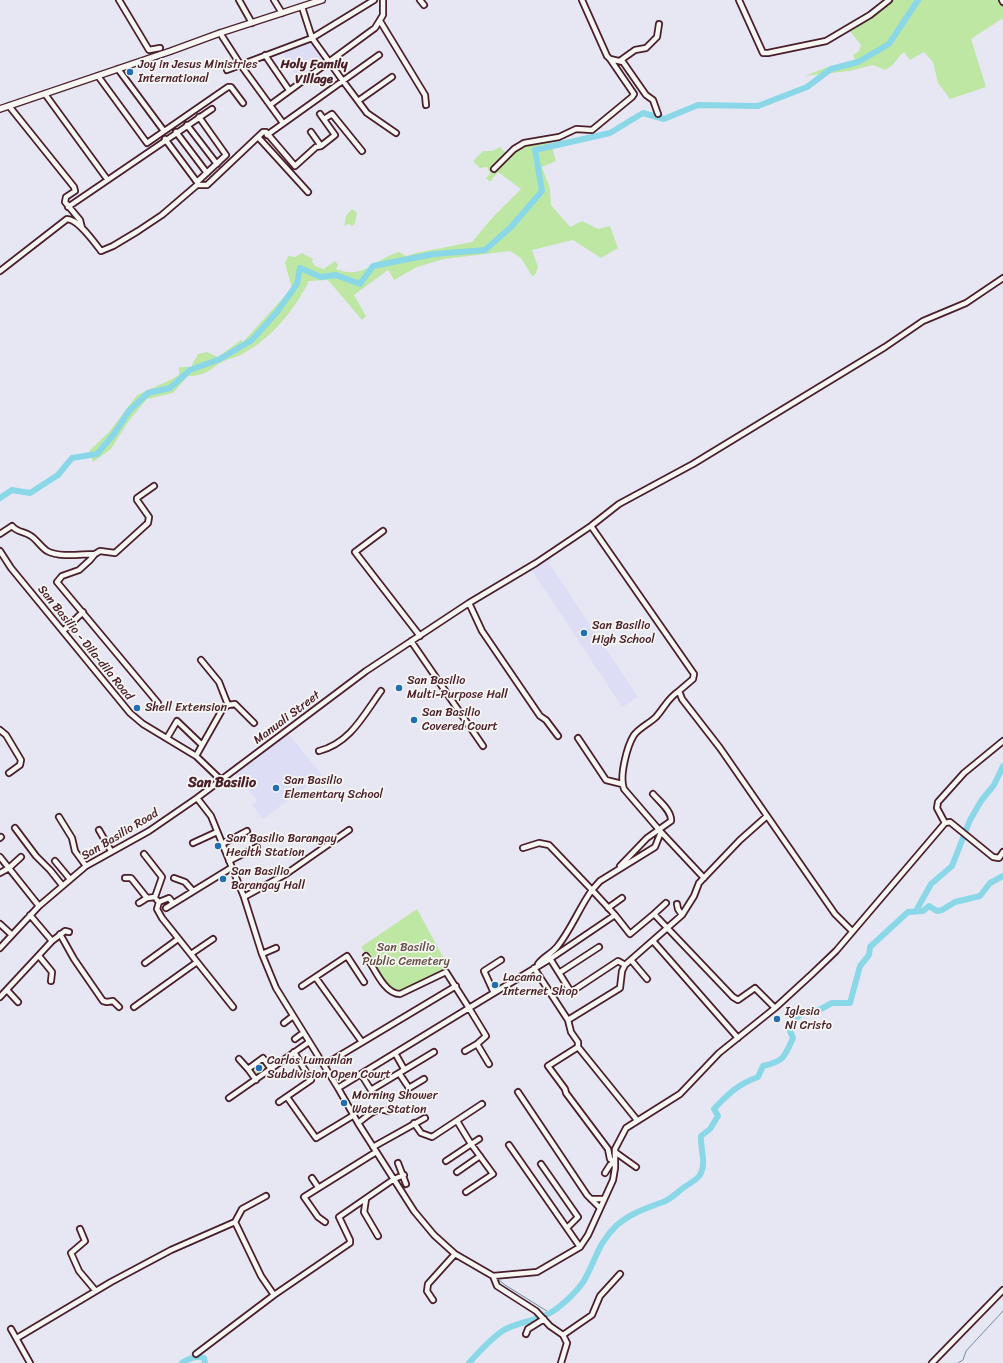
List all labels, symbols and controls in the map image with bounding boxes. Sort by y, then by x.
district label: Holy Family Village [280,57,348,88]
place label: Joy in Jesus Ministries International [138,58,258,86]
marker: Joy in Jesus Ministries International [125,67,135,77]
street label: San Basilio - Dila-dila Road [34,583,136,703]
place label: San Basilio High School [592,619,655,647]
marker: San Basilio High School [579,628,589,638]
place label: San Basilio Multi-Purpose Hall [407,674,508,702]
marker: San Basilio Multi-Purpose Hall [394,683,404,693]
street label: Manuali Street [251,688,323,748]
place label: Shell Extension [145,701,227,715]
marker: Shell Extension [132,703,142,713]
place label: San Basilio Covered Court [422,706,498,734]
marker: San Basilio Covered Court [409,715,419,725]
place label: San Basilio Elementary School [284,774,383,802]
district label: San Basilio [188,775,256,791]
marker: San Basilio Elementary School [271,783,281,793]
street label: San Basilio Road [79,806,161,864]
place label: San Basilio Barangay Health Station [226,832,337,860]
marker: San Basilio Barangay Health Station [213,841,223,851]
place label: San Basilio Barangay Hall [231,865,305,893]
marker: San Basilio Barangay Hall [218,874,228,884]
park label: San Basilio Public Cemetery [362,941,450,969]
place label: Lacama Internet Shop [503,971,578,999]
marker: Lacama Internet Shop [490,980,500,990]
place label: Iglesia Ni Cristo [785,1005,832,1033]
marker: Iglesia Ni Cristo [772,1014,782,1024]
place label: Carlos Lumanlan Subdivision Open Court [267,1054,391,1082]
marker: Carlos Lumanlan Subdivision Open Court [254,1063,264,1073]
place label: Morning Shower Water Station [352,1089,438,1117]
marker: Morning Shower Water Station [339,1098,349,1108]

